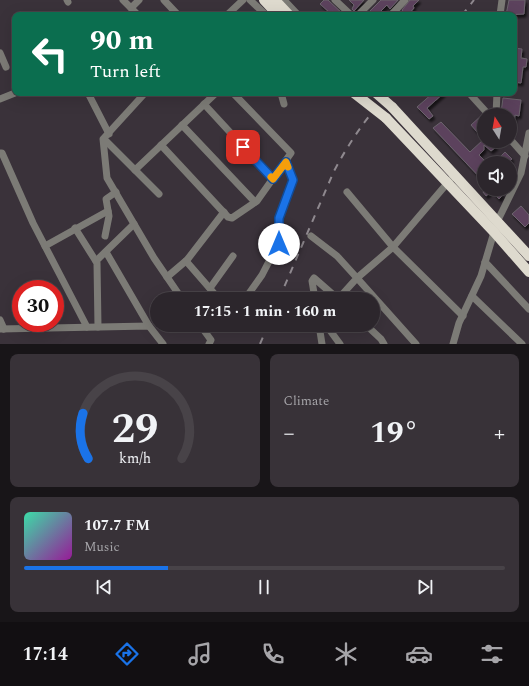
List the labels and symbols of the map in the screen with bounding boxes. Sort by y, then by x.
north arrow [477,108,517,148]
pin [226,130,260,164]
position arrow [258,223,300,265]
speed limit sign: 30 [12,280,64,332]

